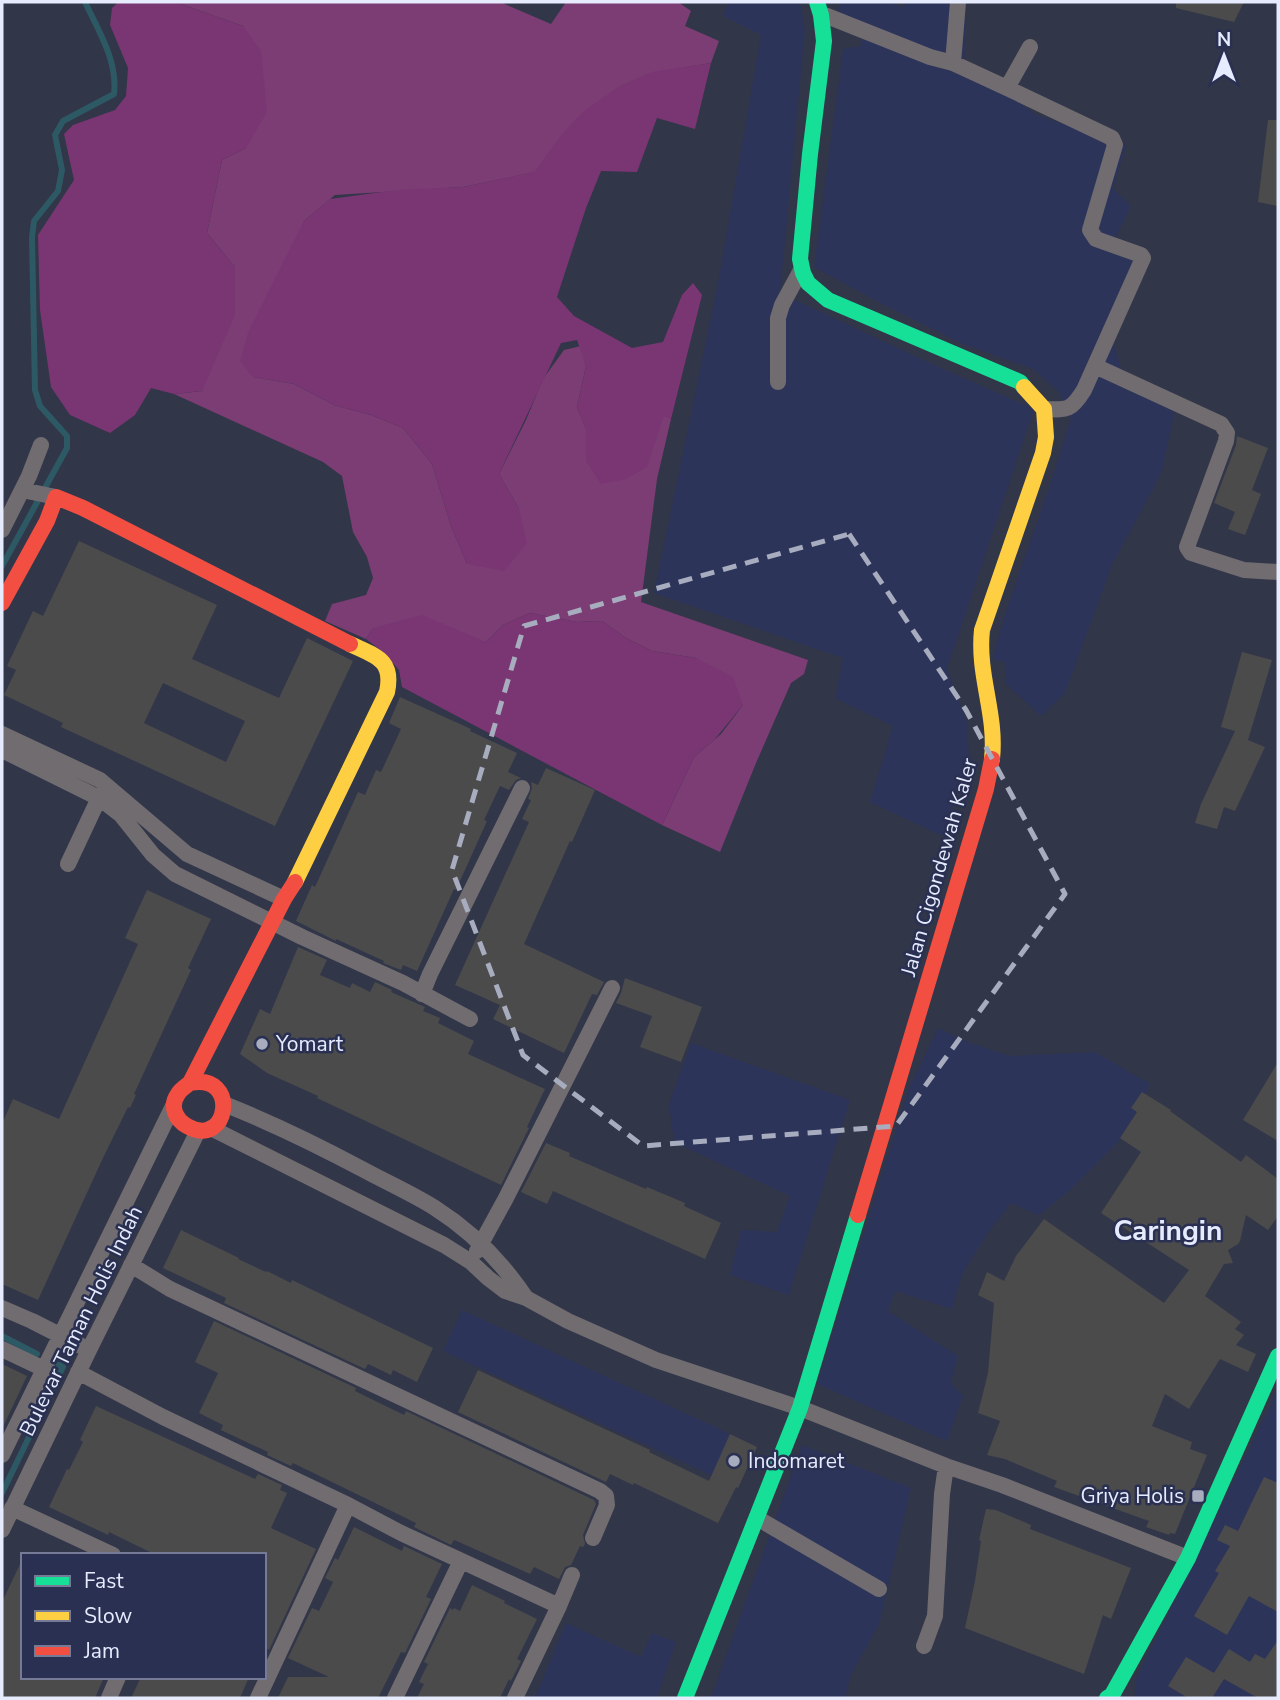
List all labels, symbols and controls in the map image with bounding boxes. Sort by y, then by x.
north arrow [1189,21,1259,91]
text: N [1217,27,1231,53]
street label: Jalan Cigondewah Kaler [894,754,984,980]
place label: Yomart [275,1030,344,1058]
marker: Yomart [254,1036,270,1052]
street label: Bulevar Taman Holis Indah [13,1201,149,1441]
district label: Caringin [1114,1212,1222,1250]
place label: Indomaret [748,1447,845,1475]
marker: Indomaret [726,1453,742,1469]
place label: Griya Holis [1080,1482,1184,1510]
marker: Griya Holis [1190,1488,1206,1504]
legend [21,1553,266,1679]
text: Fast [84,1567,124,1595]
text: Slow [84,1602,133,1630]
text: Jam [83,1637,120,1665]

